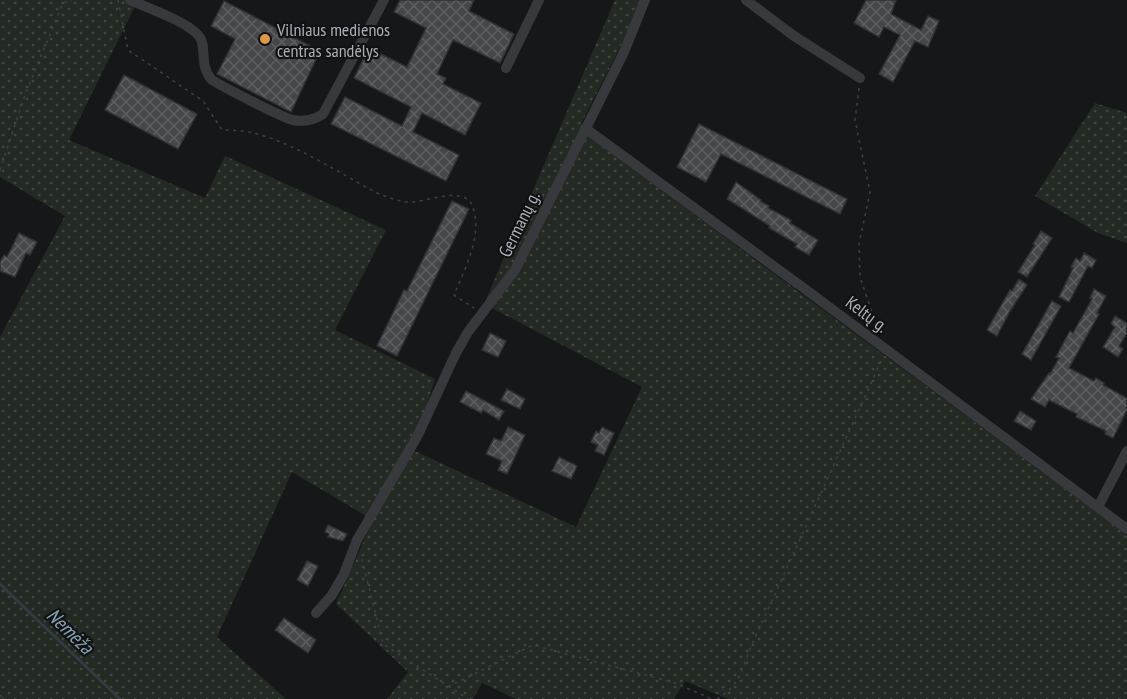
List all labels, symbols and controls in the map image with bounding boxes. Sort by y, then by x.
place label: Vilniaus medienos centras sandėlys [276,18,390,62]
marker: Vilniaus medienos centras sandėlys [258,32,272,46]
street label: Germanų g. [493,187,545,261]
street label: Keltų g. [841,291,893,337]
water label: Nemėža [41,602,100,660]

